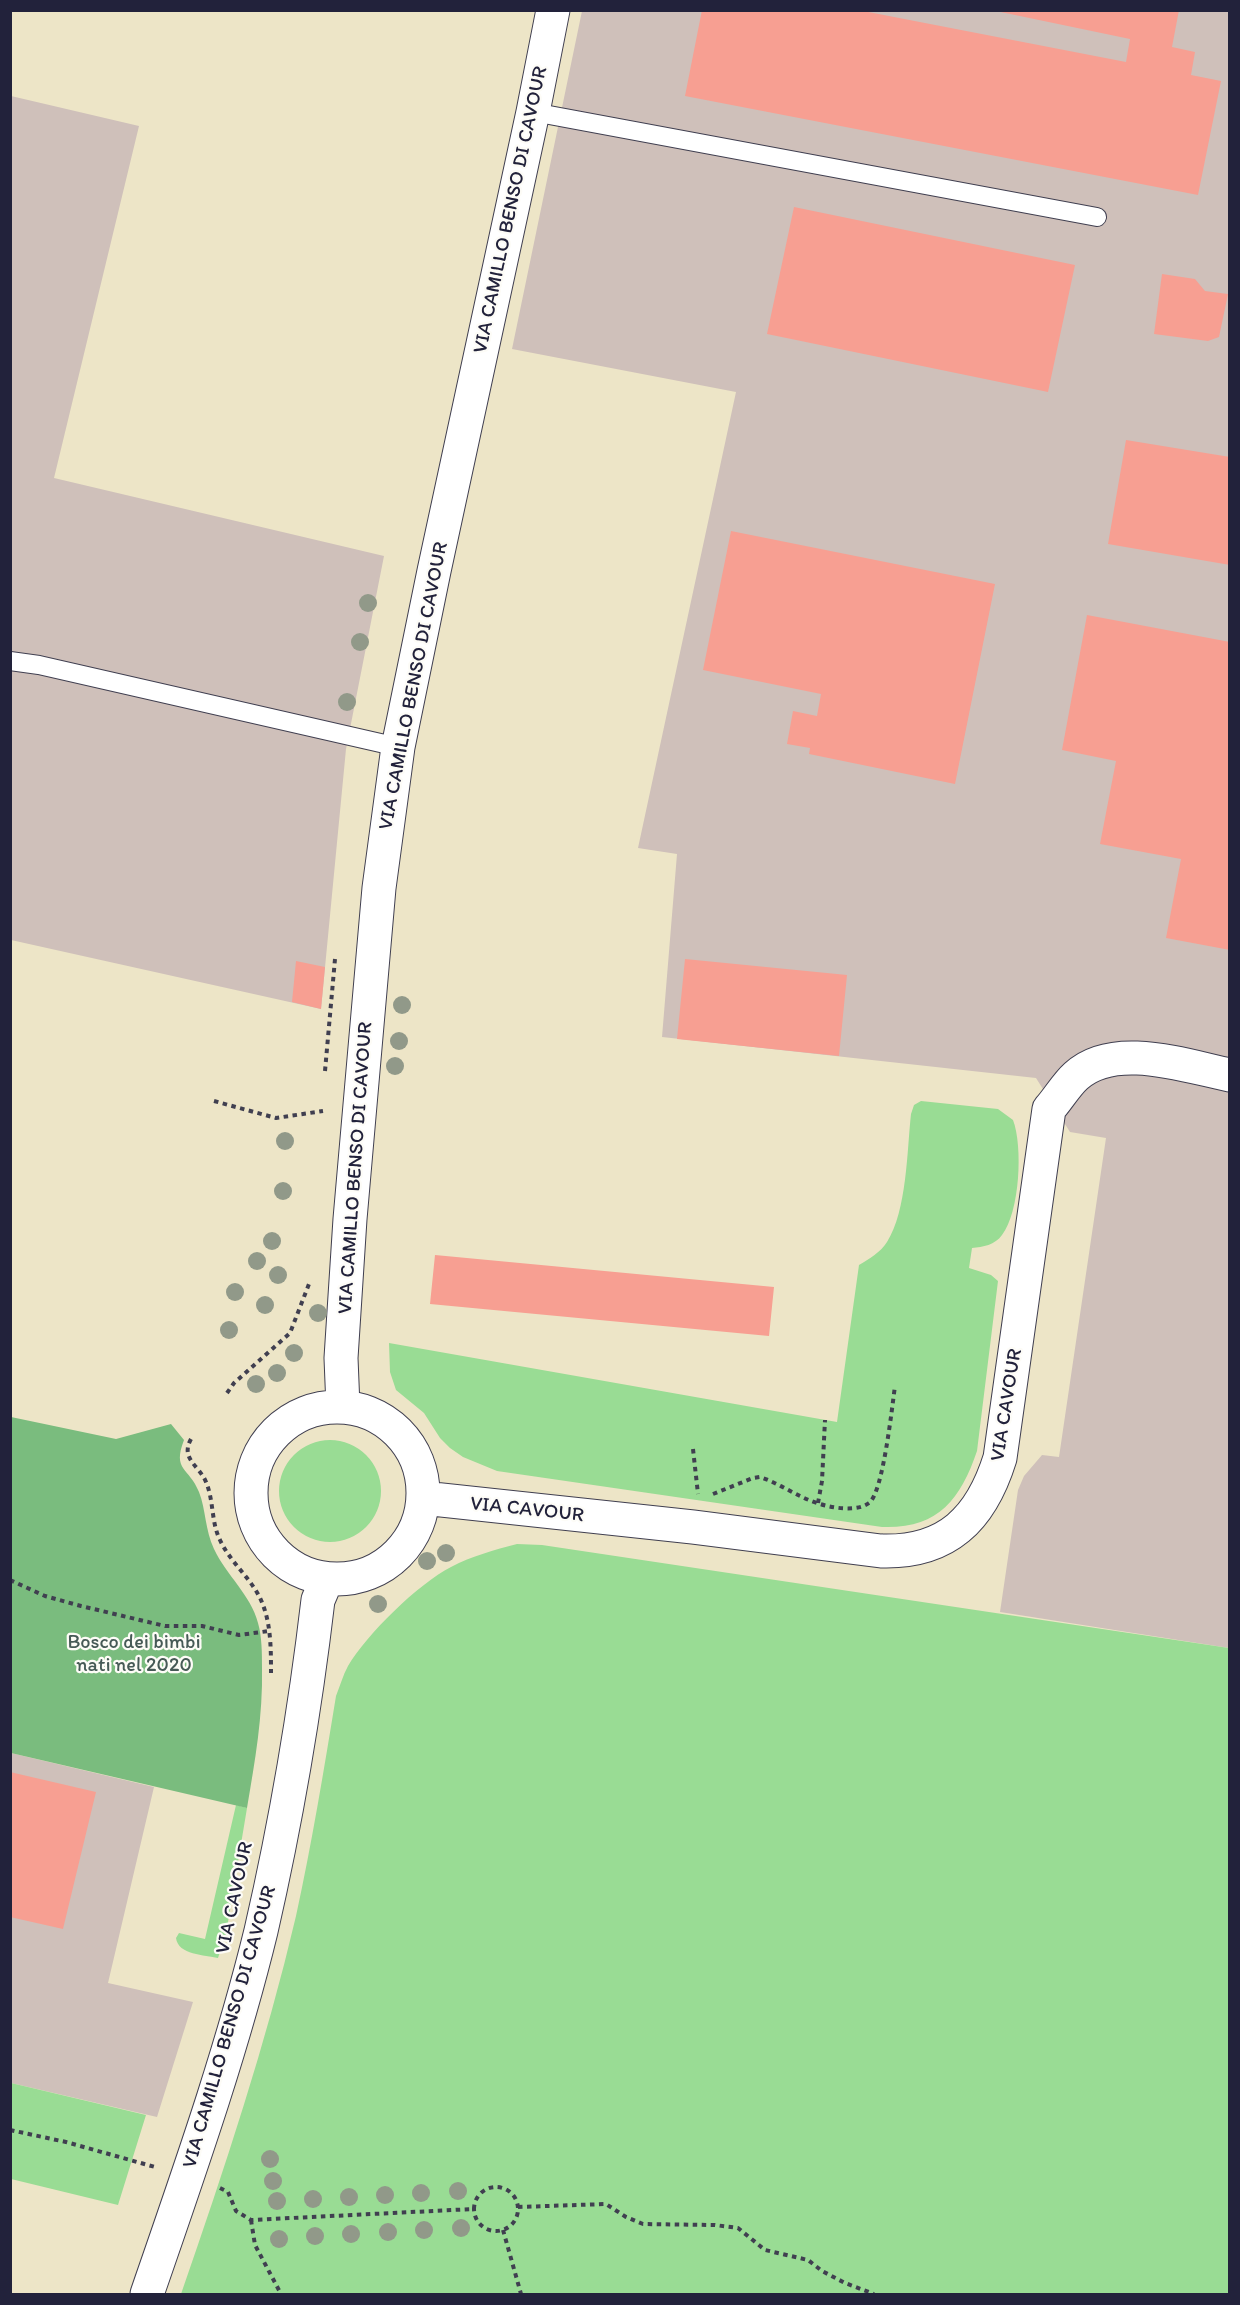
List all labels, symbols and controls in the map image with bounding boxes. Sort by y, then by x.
street label: VIA CAMILLO BENSO DI CAVOUR [469,64,553,356]
street label: VIA CAMILLO BENSO DI CAVOUR [374,540,454,832]
street label: VIA CAMILLO BENSO DI CAVOUR [334,1021,378,1315]
street label: VIA CAVOUR [986,1347,1028,1463]
street label: VIA CAVOUR [469,1492,585,1528]
park label: Bosco dei bimbi nati nel 2020 [67,1631,201,1678]
street label: VIA CAVOUR [211,1840,259,1956]
street label: VIA CAMILLO BENSO DI CAVOUR [178,1883,282,2171]

